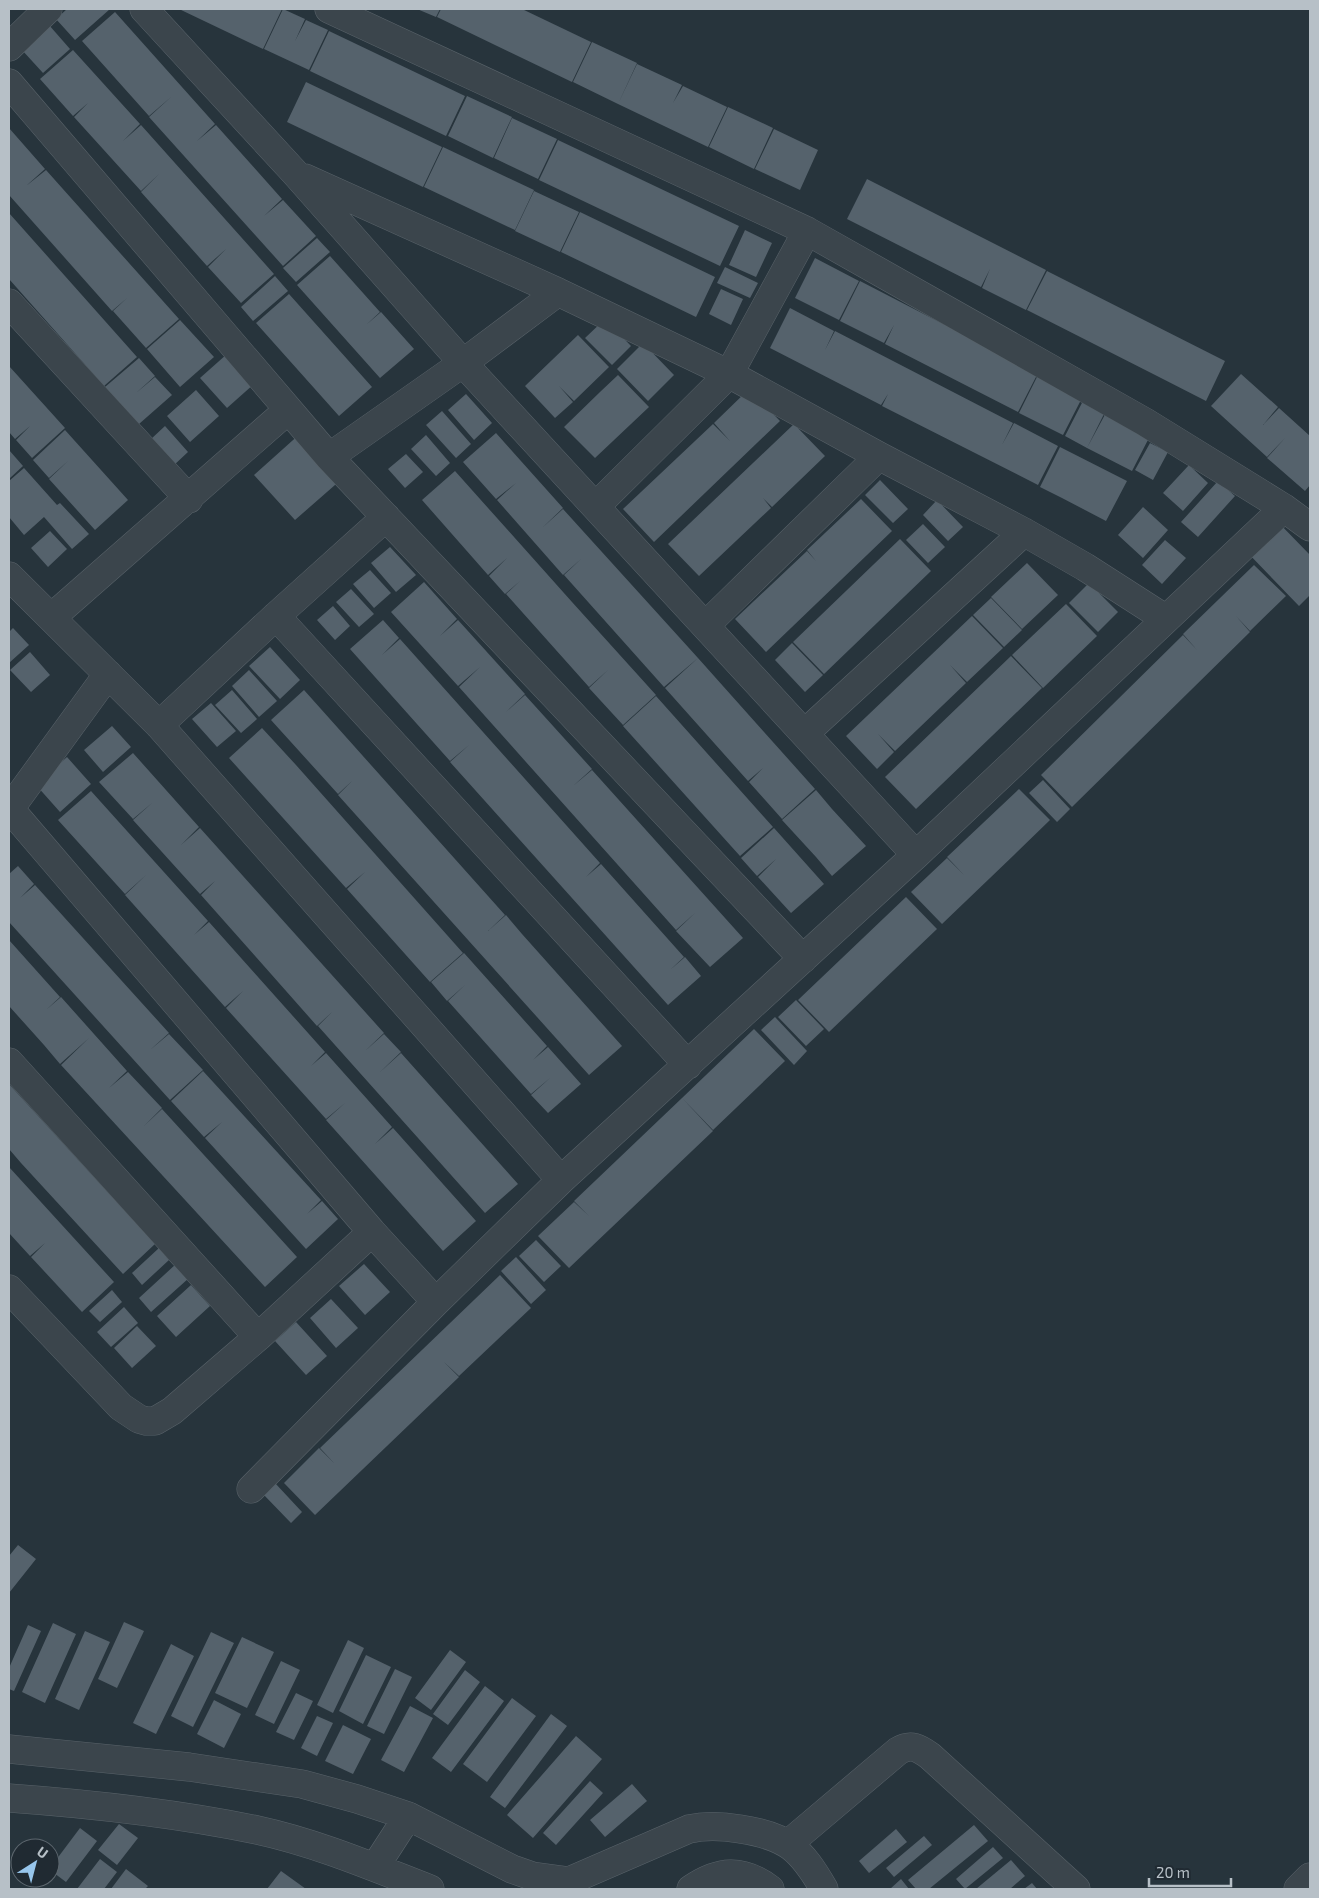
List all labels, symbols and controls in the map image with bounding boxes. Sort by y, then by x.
north arrow [10,1838,60,1888]
text: U [34,1842,52,1862]
scale bar [1149,1856,1232,1888]
text: 20 m [1156,1863,1190,1881]

